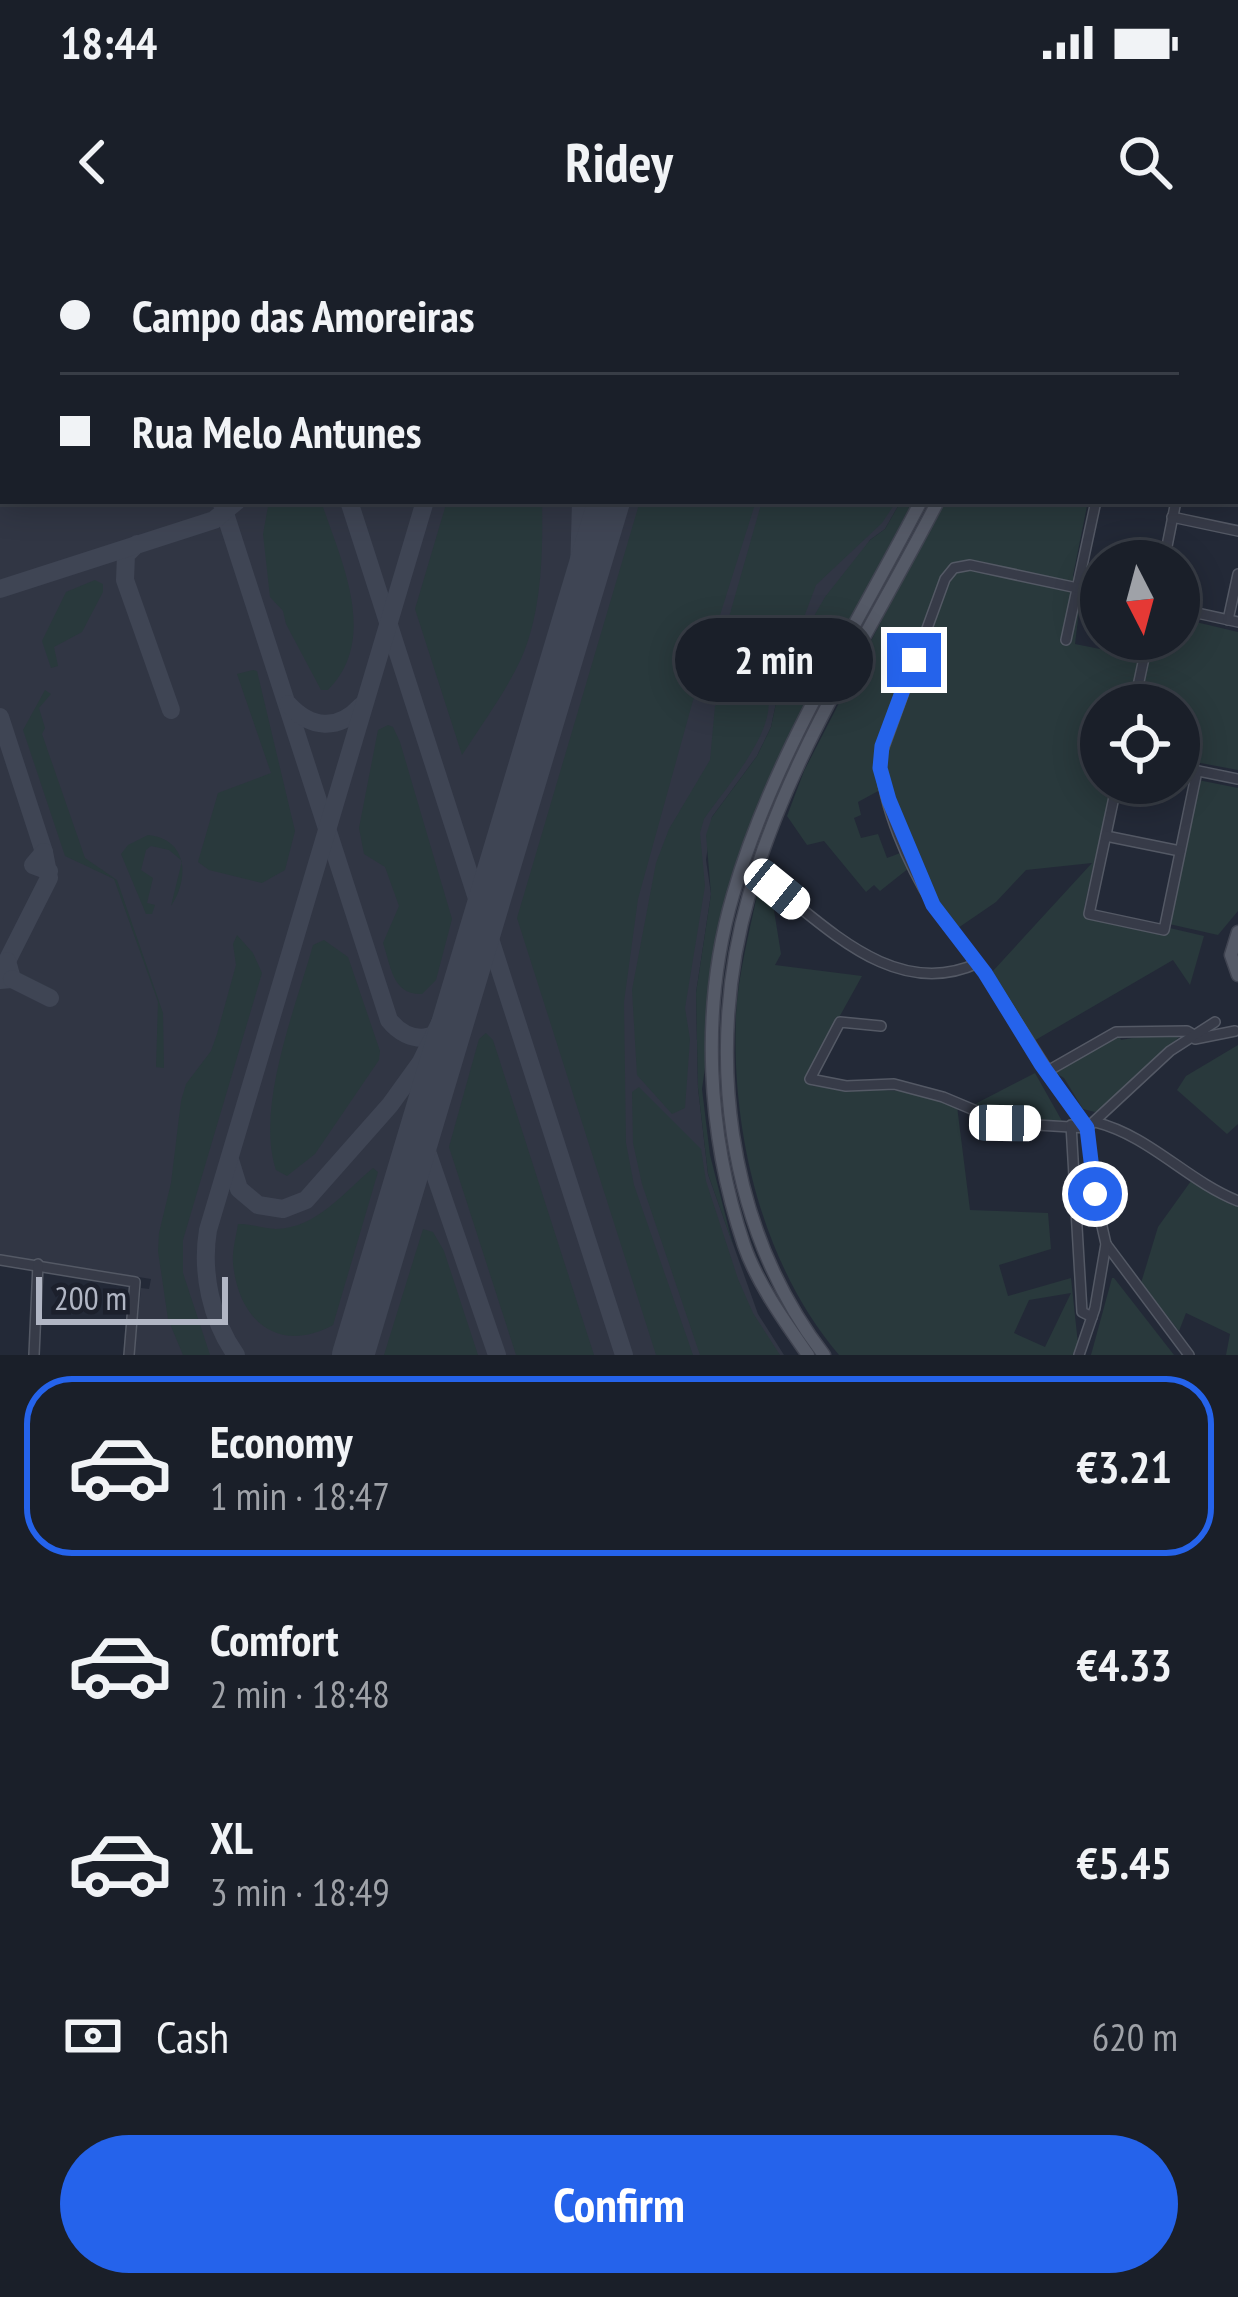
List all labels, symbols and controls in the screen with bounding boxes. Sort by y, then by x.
text: 18:44 [60,13,157,71]
text: Ridey [565,127,673,197]
icon: back [60,129,126,195]
icon: search [1112,129,1178,195]
text: Campo das Amoreiras [132,286,475,344]
text: Rua Melo Antunes [132,402,421,460]
north arrow [1080,540,1200,660]
map controls [1080,540,1200,804]
callout: 2 min [674,618,872,702]
route end [887,633,941,687]
text: 2 min [735,634,813,685]
button: locate [1080,684,1200,804]
car [738,852,816,926]
car [969,1104,1041,1142]
route start [1068,1167,1122,1221]
scale bar [36,1271,228,1324]
text: 200 m [54,1276,127,1319]
icon: car [66,1412,174,1520]
text: Economy [210,1412,353,1470]
text: €3.21 [1076,1437,1172,1495]
text: 1 min · 18:47 [210,1470,390,1521]
icon: car [66,1610,174,1718]
text: Comfort [210,1610,339,1668]
text: €4.33 [1076,1635,1172,1693]
text: 2 min · 18:48 [210,1668,390,1719]
icon: car [66,1808,174,1916]
text: XL [210,1808,253,1866]
text: €5.45 [1076,1833,1172,1891]
text: 3 min · 18:49 [210,1866,390,1917]
icon: cash [60,2003,126,2069]
text: Cash [156,2007,229,2065]
text: 620 m [1092,2011,1178,2062]
button: Confirm [60,2135,1178,2273]

